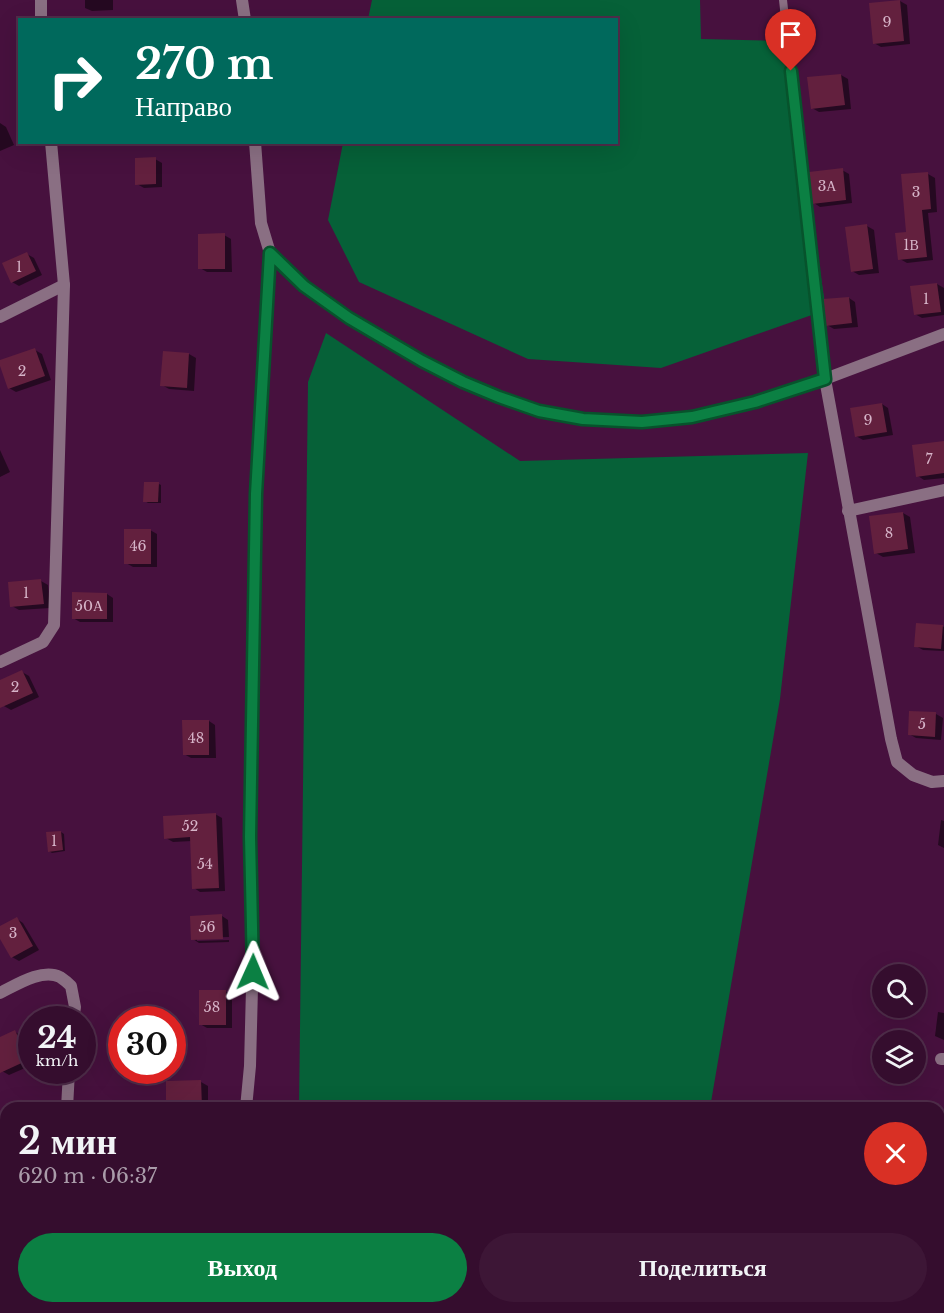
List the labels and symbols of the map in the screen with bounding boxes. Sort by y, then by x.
pin [765,9,816,71]
house number: 9 [882,13,892,31]
house number: 3А [818,177,837,195]
house number: 3 [912,183,920,201]
house number: 1В [903,236,919,254]
house number: 1 [16,258,22,276]
house number: 1 [923,290,929,308]
house number: 2 [18,362,26,380]
house number: 9 [863,411,873,429]
house number: 7 [925,450,933,468]
house number: 8 [885,524,893,542]
house number: 46 [129,537,147,555]
house number: 1 [23,584,29,602]
house number: 50А [75,597,104,615]
house number: 2 [11,678,19,696]
house number: 5 [918,715,926,733]
house number: 48 [188,729,204,747]
house number: 52 [182,817,198,835]
house number: 1 [51,832,57,850]
house number: 54 [197,855,213,873]
house number: 56 [199,918,215,936]
house number: 3 [9,924,17,942]
position arrow [221,940,285,1004]
house number: 58 [204,998,220,1016]
speed limit sign: 30 [108,1006,186,1084]

